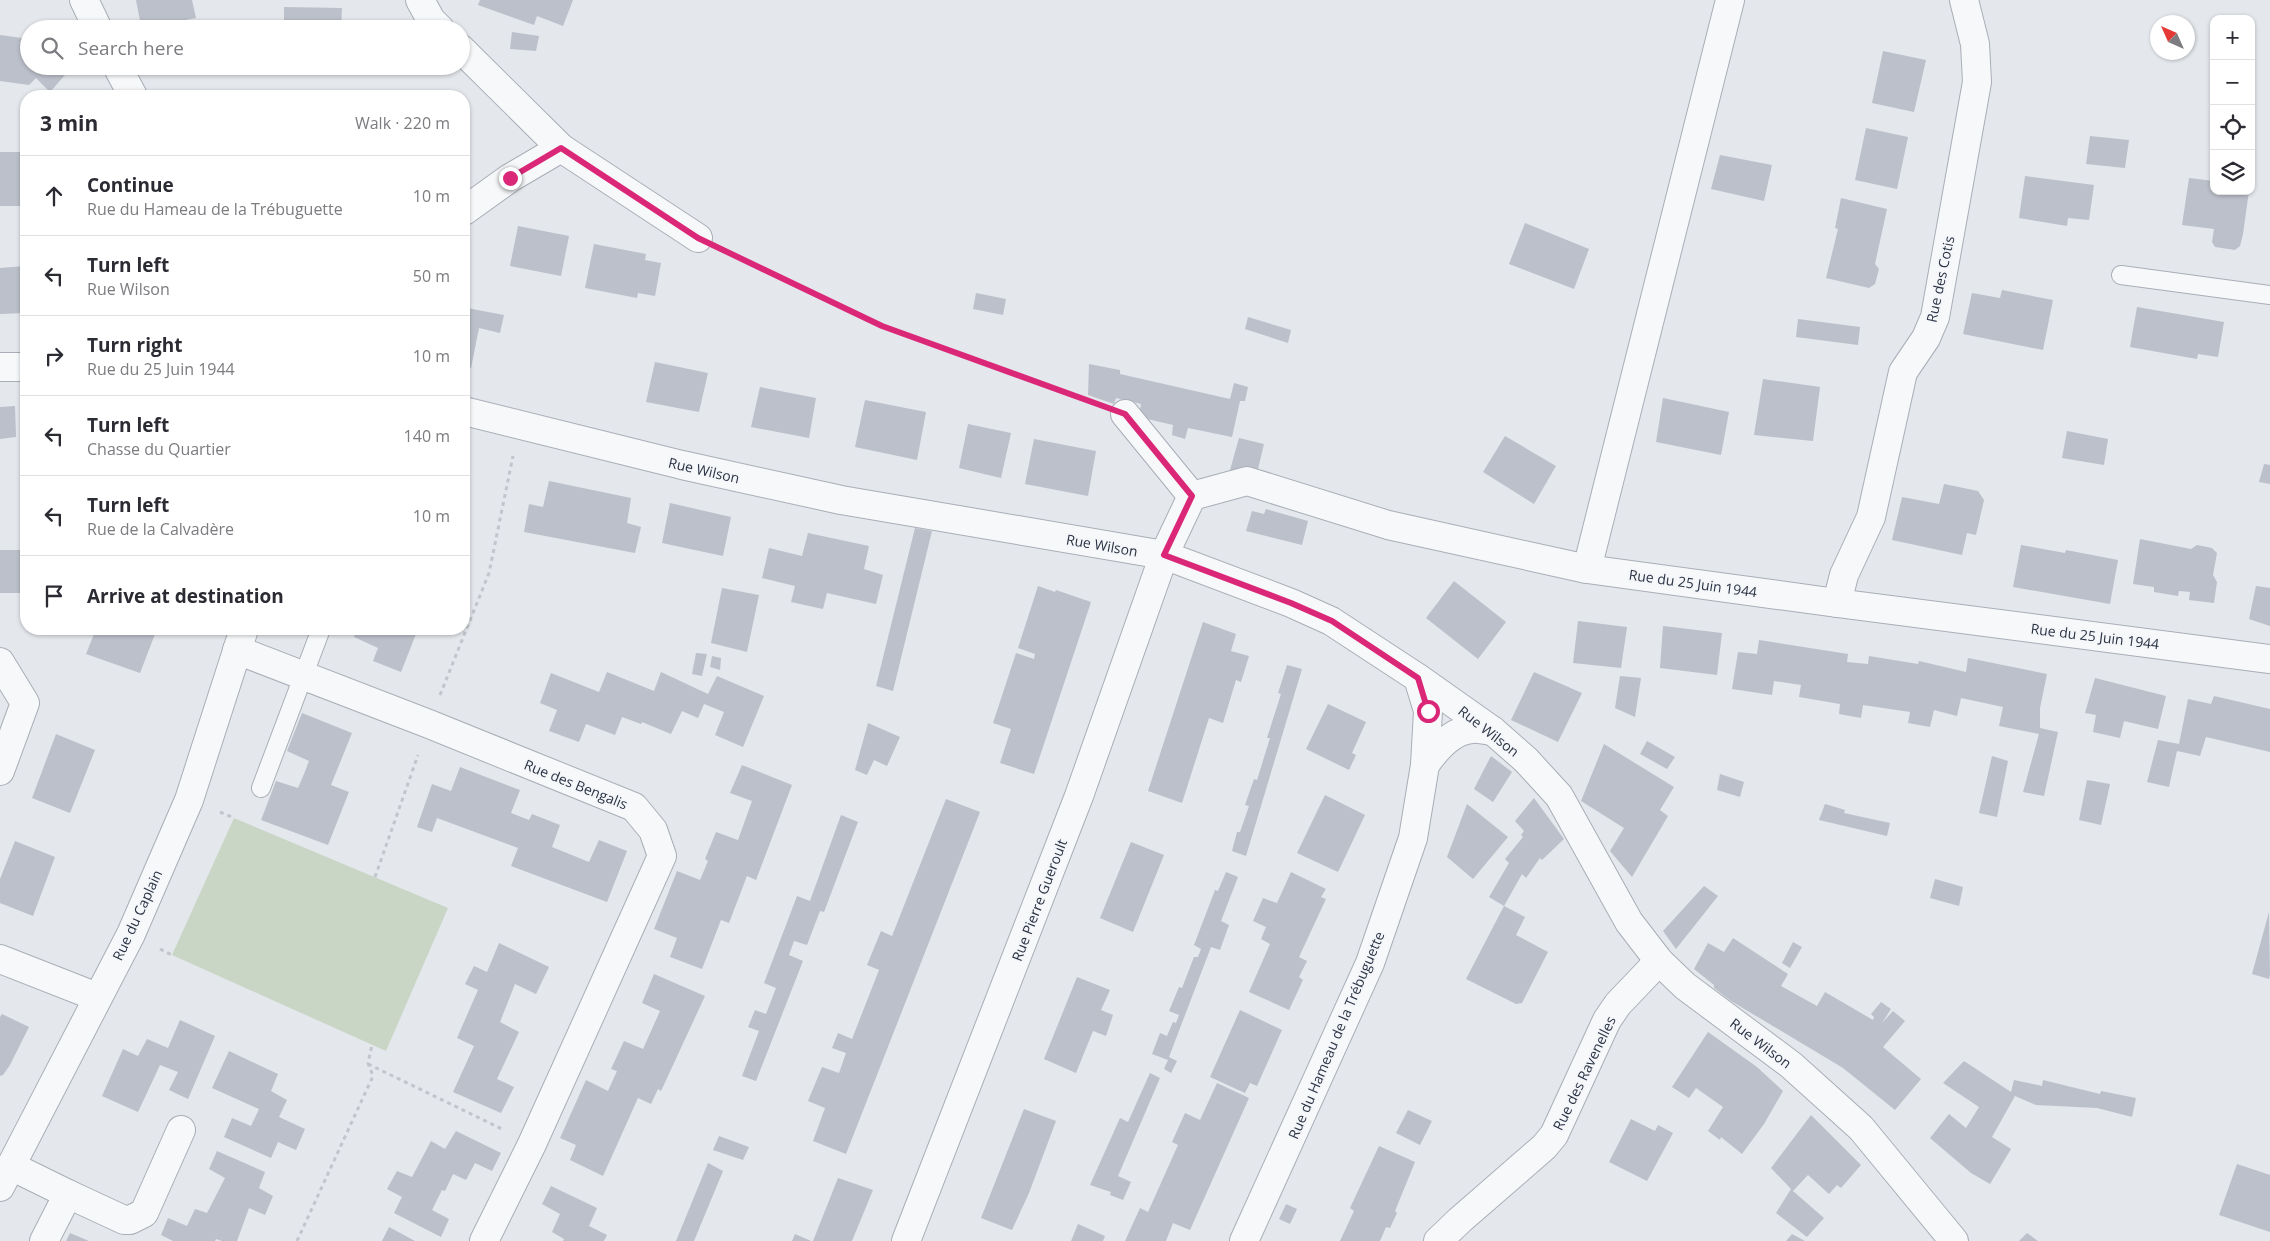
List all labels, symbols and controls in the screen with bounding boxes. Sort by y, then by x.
north arrow [2150,15,2195,60]
map controls [2210,15,2255,195]
button: + [2210,15,2255,60]
search box [20,20,470,75]
icon: search [38,34,66,62]
text: Search here [78,35,184,61]
button: − [2210,60,2255,105]
button: locate [2210,105,2255,150]
text: 3 min [40,109,98,137]
text: Walk · 220 m [355,112,450,134]
button: layers [2210,150,2255,195]
route end [499,167,522,190]
text: Continue [87,172,174,198]
icon: ahead [40,182,68,210]
text: 10 m [413,185,450,207]
text: Rue du Hameau de la Trébuguette [87,198,343,220]
street label: Rue des Cotis [1922,234,1958,324]
text: Turn left [87,252,169,278]
icon: left [40,262,68,290]
text: 50 m [413,265,450,287]
text: Rue Wilson [87,278,170,300]
text: Turn right [87,332,182,358]
icon: right [40,342,68,370]
text: 10 m [413,345,450,367]
text: Rue du 25 Juin 1944 [87,358,235,380]
text: Turn left [87,412,169,438]
icon: left [40,422,68,450]
text: 140 m [404,425,450,447]
text: Chasse du Quartier [87,438,231,460]
street label: Rue Wilson [667,453,741,487]
text: Turn left [87,492,169,518]
icon: left [40,502,68,530]
text: 10 m [413,505,450,527]
text: Rue de la Calvadère [87,518,234,540]
street label: Rue Wilson [1065,529,1139,561]
street label: Rue du 25 Juin 1944 [1628,565,1758,601]
icon: arrive [40,582,68,610]
text: Arrive at destination [87,583,284,609]
street label: Rue du 25 Juin 1944 [2030,619,2160,653]
route start [1417,700,1440,723]
street label: Rue Wilson [1455,701,1523,761]
street label: Rue des Bengalis [521,755,631,814]
street label: Rue Pierre Gueroult [1007,836,1071,964]
street label: Rue du Caplain [108,867,166,963]
street label: Rue du Hameau de la Trébuguette [1284,928,1389,1142]
street label: Rue des Ravenelles [1548,1012,1620,1133]
street label: Rue Wilson [1726,1014,1796,1072]

